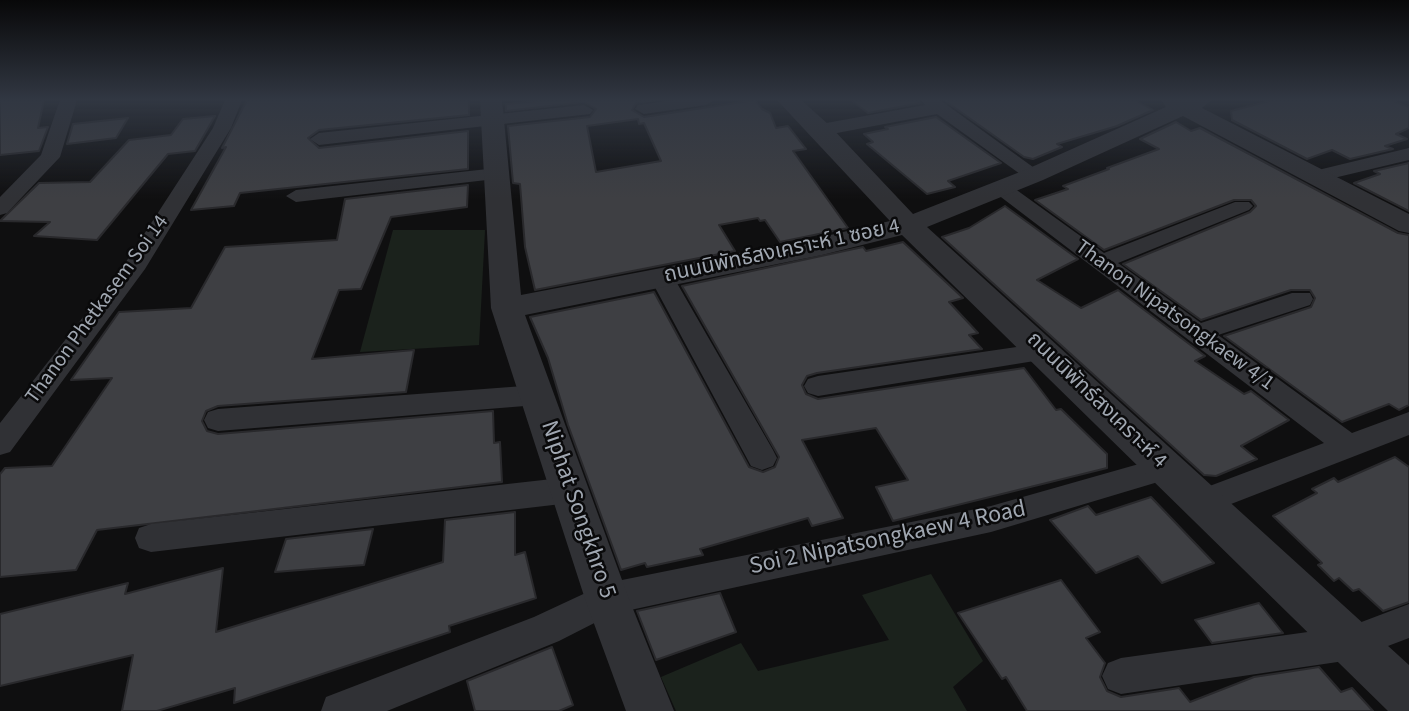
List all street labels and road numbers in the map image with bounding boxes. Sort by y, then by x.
street label: Thanon Phetkasem Soi 14 [21,211,175,409]
street label: ถนนนิพัทธ์สงเคราะห์ 1 ซอย 4 [662,215,902,289]
street label: Thanon Nipatsongkaew 4/1 [1069,235,1279,397]
street label: ถนนนิพัทธ์สงเคราะห์ 4 [1021,328,1171,474]
street label: Niphat Songkhro 5 [533,417,621,603]
street label: Soi 2 Nipatsongkaew 4 Road [747,496,1029,582]

